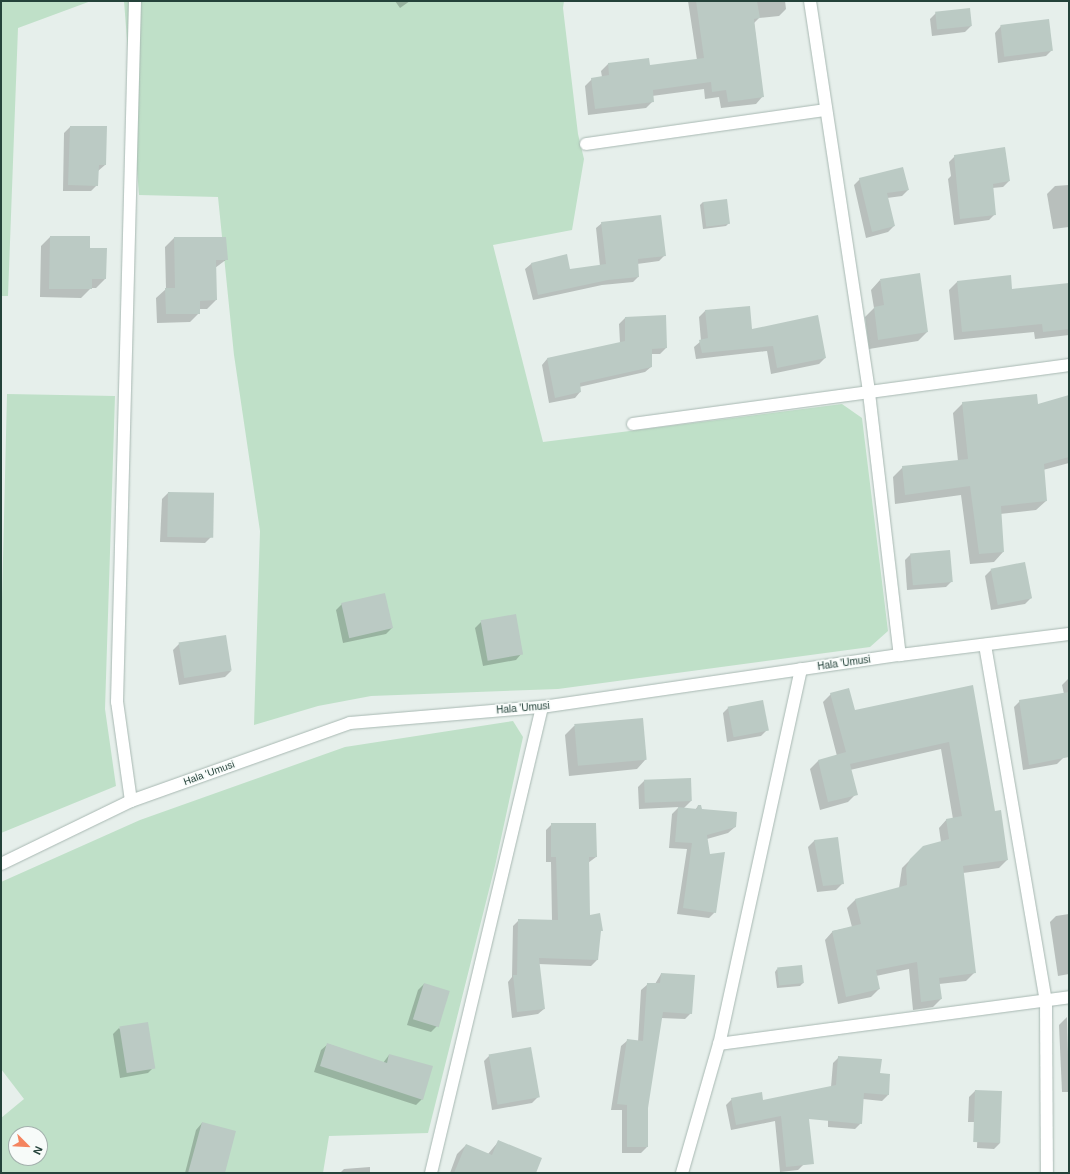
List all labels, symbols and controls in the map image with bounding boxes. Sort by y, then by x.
street label: Hala 'Umusi [817,653,871,673]
street label: Hala 'Umusi [496,700,550,716]
street label: Hala 'Umusi [182,758,236,788]
north arrow [8,1126,48,1166]
text: N [31,1144,45,1157]

